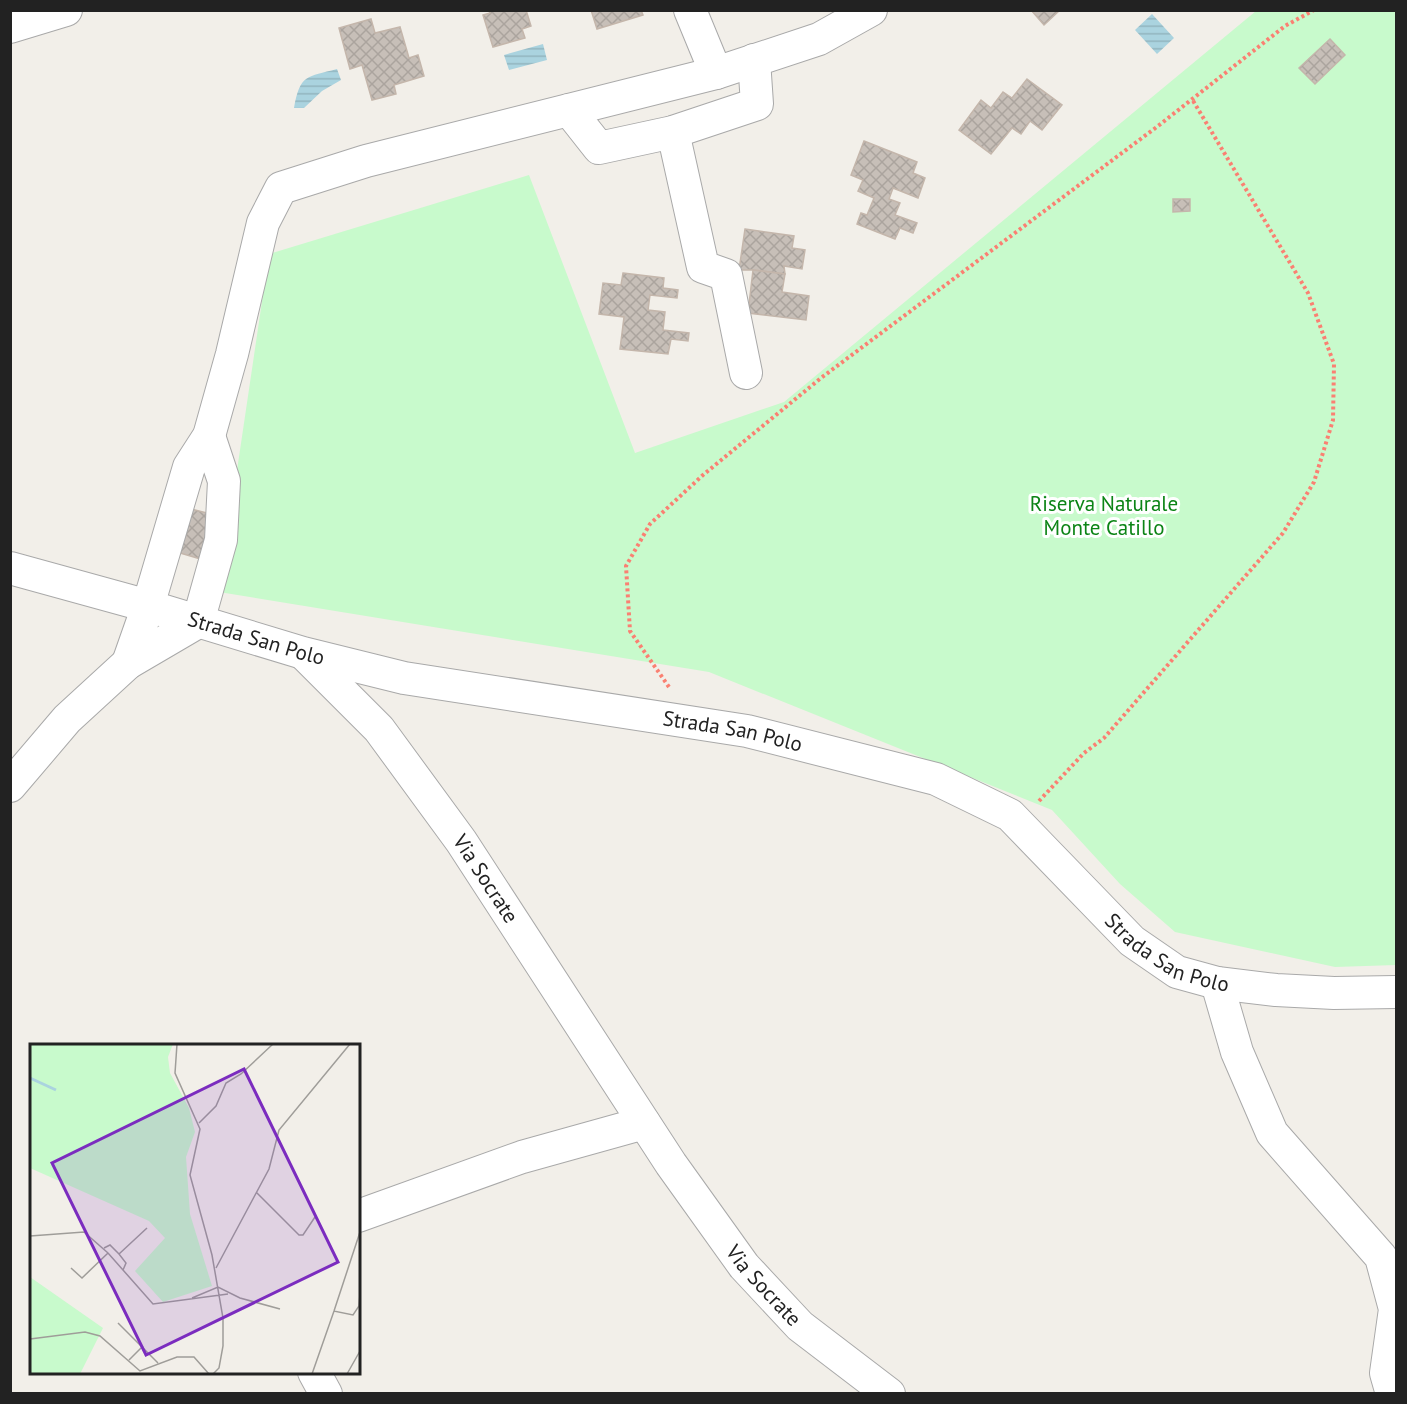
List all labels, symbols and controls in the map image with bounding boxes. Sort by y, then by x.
park label: Riserva Naturale Monte Catillo [1030,490,1178,541]
street label: Strada San Polo [185,605,327,671]
street label: Strada San Polo [661,704,805,758]
street label: Via Socrate [447,828,525,928]
street label: Strada San Polo [1099,907,1230,997]
inset map [30,1044,360,1374]
street label: Via Socrate [720,1238,807,1332]

